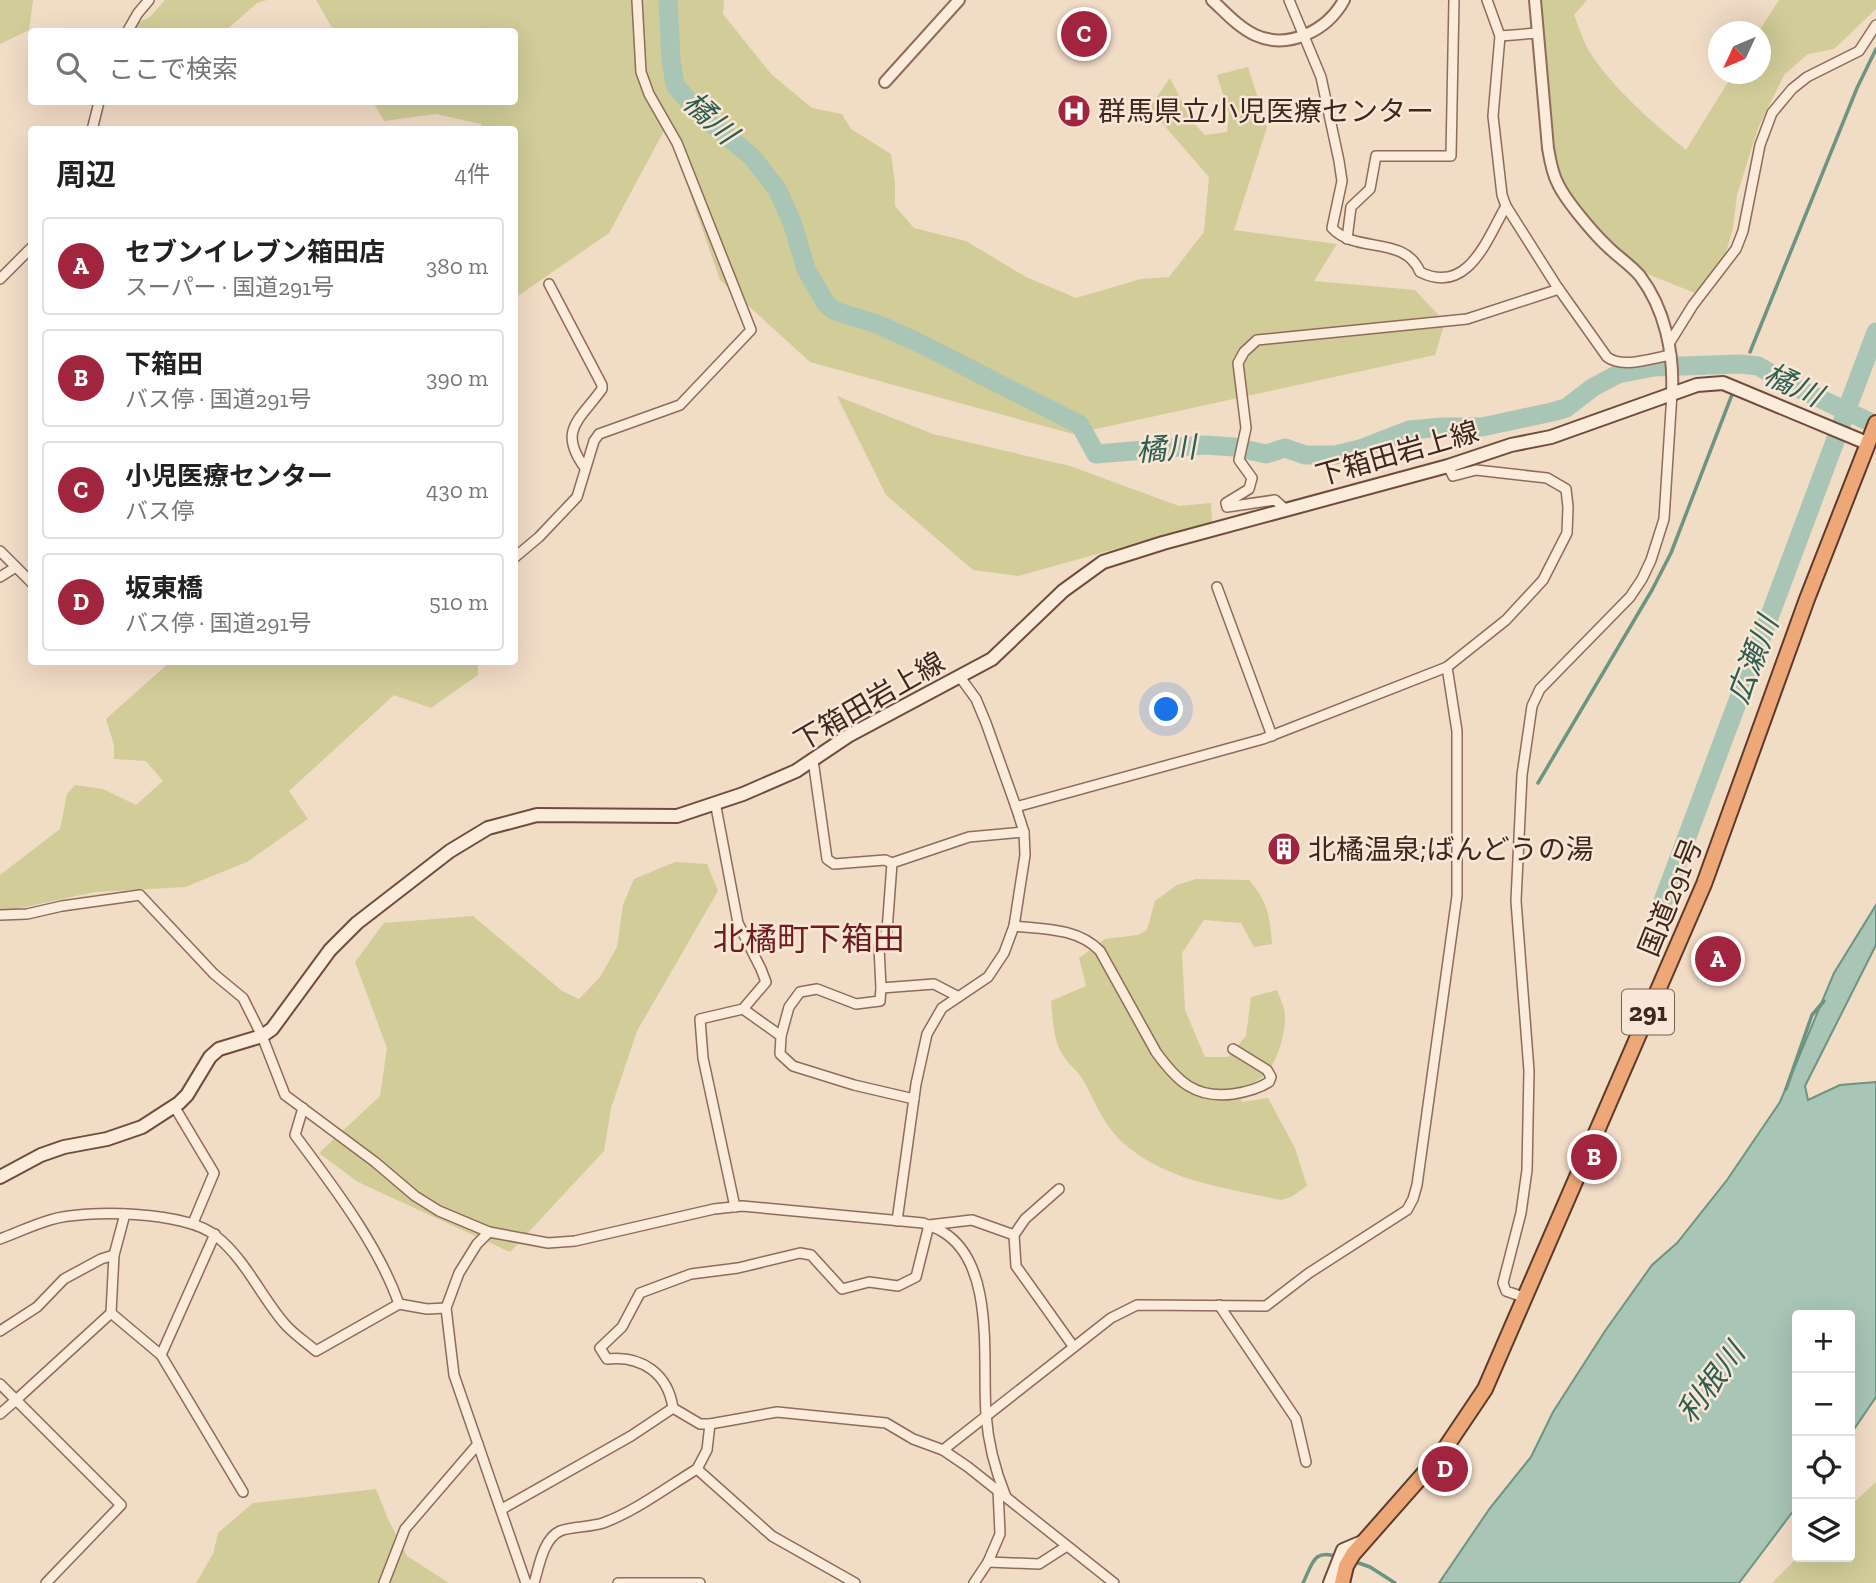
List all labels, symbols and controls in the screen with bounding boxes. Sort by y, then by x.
pin: C [1061,8,1107,60]
north arrow [1708,21,1771,84]
search box [28,28,518,105]
icon: search [52,48,90,86]
text: ここで検索 [108,53,238,85]
water label: 橘川 [676,84,746,154]
hospital icon: 群馬県立小児医療センター [1055,92,1093,130]
place label: 群馬県立小児医療センター [1098,95,1434,128]
text: 周辺 [56,157,116,193]
text: 4件 [455,160,490,188]
text: セブンイレブン箱田店 [125,236,385,268]
text: A [73,252,89,280]
text: 380 m [426,252,488,280]
text: スーパー · 国道291号 [125,273,334,301]
text: 下箱田 [125,348,203,380]
water label: 橘川 [1758,356,1831,415]
text: B [74,364,88,392]
text: 390 m [426,364,488,392]
text: バス停 · 国道291号 [125,385,311,413]
street label: 下箱田岩上線 [1312,414,1482,492]
water label: 橘川 [1135,429,1200,469]
text: 小児医療センター [125,460,333,492]
text: C [74,476,88,504]
text: 430 m [426,476,488,504]
text: バス停 [125,497,194,525]
text: 坂東橋 [125,572,203,604]
text: D [73,588,89,616]
text: 510 m [429,588,488,616]
text: バス停 · 国道291号 [125,609,311,637]
water label: 広瀬川 [1720,609,1787,708]
street label: 下箱田岩上線 [788,645,950,758]
your location [1149,692,1183,726]
building icon: 北橘温泉;ばんどうの湯 [1265,830,1303,868]
place label: 北橘温泉;ばんどうの湯 [1308,833,1594,866]
street label: 国道291号 [1632,833,1709,961]
district label: 北橘町下箱田 [713,920,905,958]
pin: A [1695,933,1741,985]
road number: 291 [1622,990,1674,1035]
pin: B [1571,1131,1617,1183]
map controls [1792,1310,1855,1562]
button: + [1792,1310,1855,1373]
water label: 利根川 [1670,1334,1754,1430]
button: − [1792,1373,1855,1436]
button: locate [1792,1436,1855,1499]
pin: D [1422,1443,1468,1495]
button: layers [1792,1499,1855,1562]

